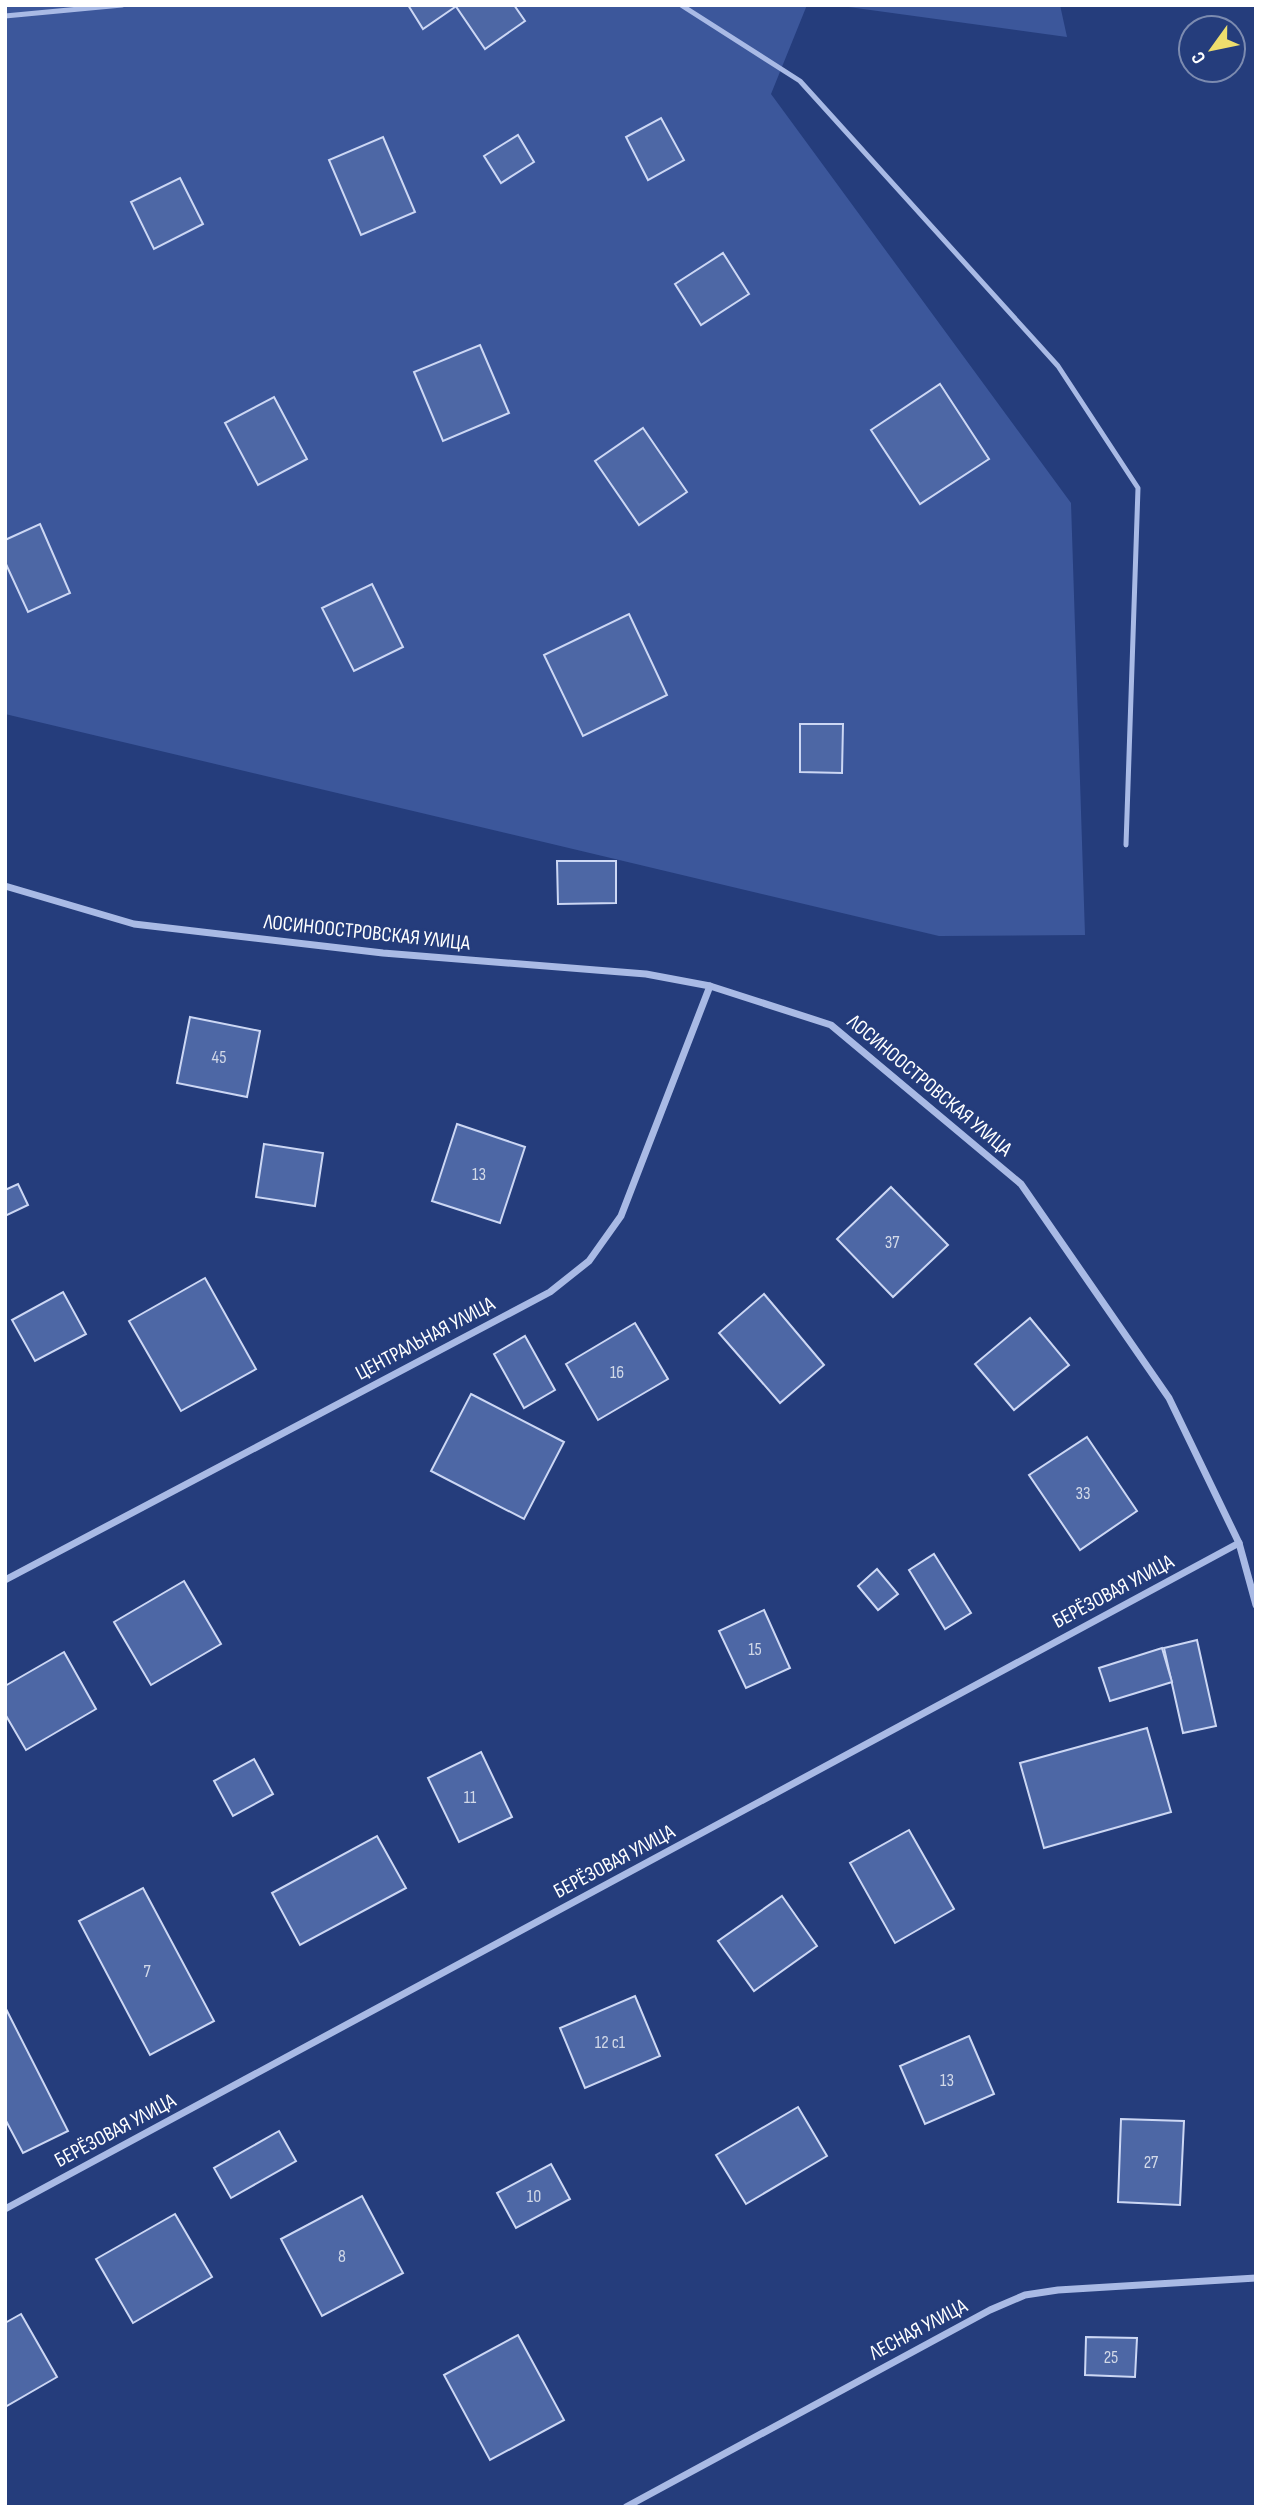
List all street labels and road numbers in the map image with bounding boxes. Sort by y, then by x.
street label: ЛОСИНООСТРОВСКАЯ УЛИЦА [262,909,472,956]
street label: ЛОСИНООСТРОВСКАЯ УЛИЦА [841,1009,1018,1162]
street label: ЦЕНТРАЛЬНАЯ УЛИЦА [351,1291,500,1386]
street label: БЕРЁЗОВАЯ УЛИЦА [1048,1549,1179,1634]
street label: БЕРЁЗОВАЯ УЛИЦА [549,1819,680,1904]
street label: БЕРЁЗОВАЯ УЛИЦА [50,2088,181,2173]
street label: ЛЕСНАЯ УЛИЦА [864,2293,972,2366]

